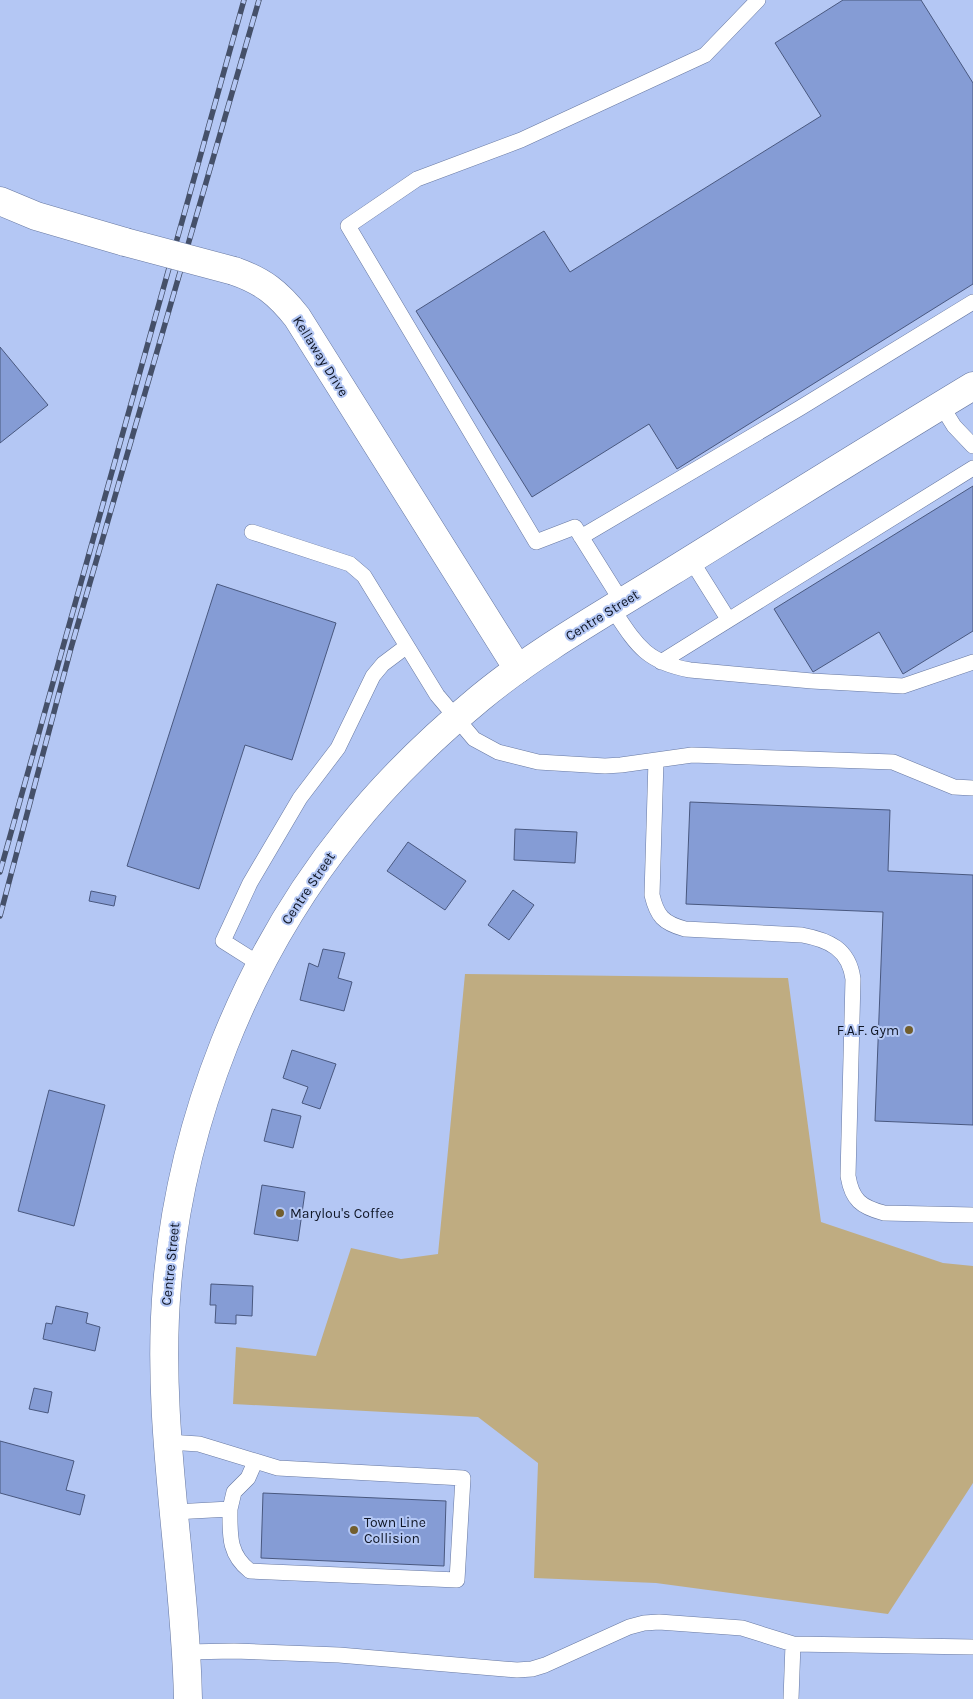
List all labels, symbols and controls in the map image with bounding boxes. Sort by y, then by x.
street label: Kellaway Drive [289,313,352,400]
street label: Centre Street [562,586,642,645]
street label: Centre Street [278,849,339,928]
place label: F.A.F. Gym [837,1022,899,1039]
marker: F.A.F. Gym [903,1024,915,1036]
place label: Marylou's Coffee [290,1205,394,1222]
marker: Marylou's Coffee [274,1207,286,1219]
street label: Centre Street [158,1222,183,1306]
place label: Town Line Collision [364,1514,426,1547]
marker: Town Line Collision [348,1524,360,1536]

